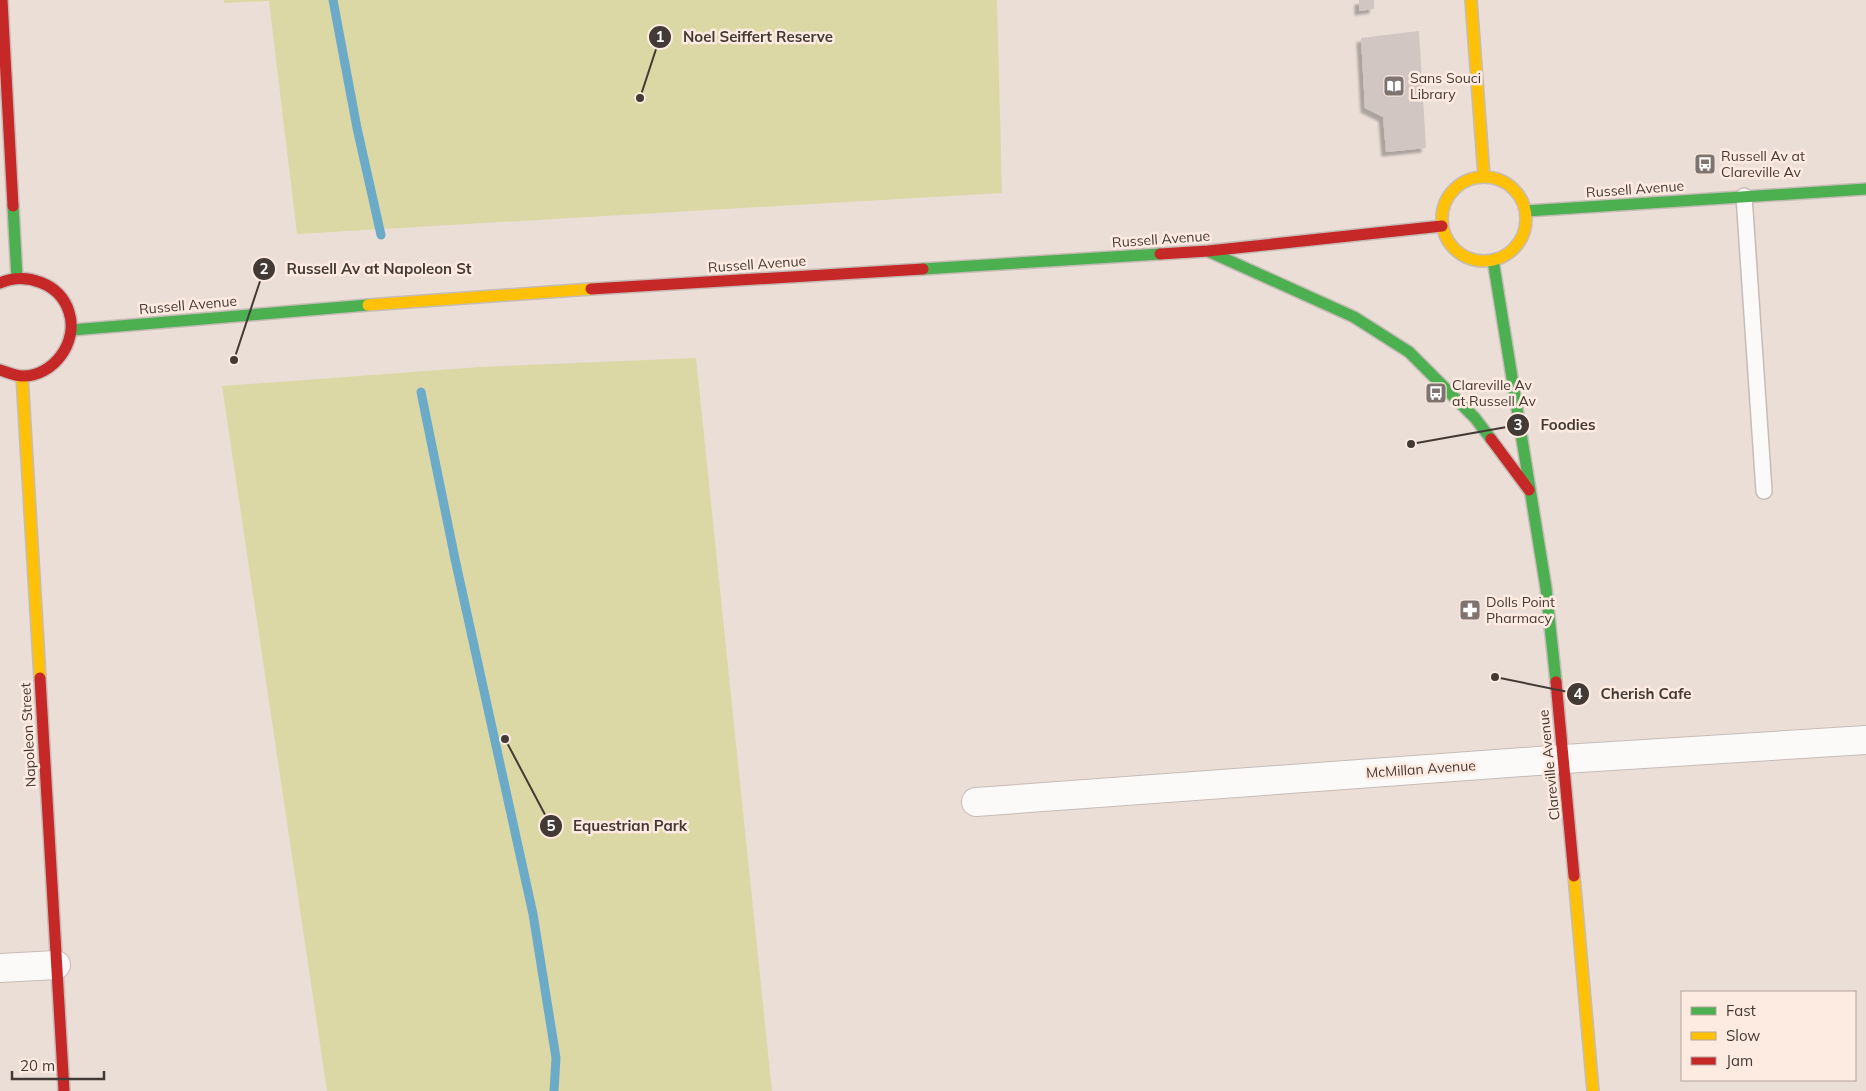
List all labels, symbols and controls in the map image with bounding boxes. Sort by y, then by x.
callout: Noel Seiffert Reserve [648,22,843,52]
text: 1 [655,27,665,46]
text: Noel Seiffert Reserve [683,27,833,46]
place label: Sans Souci Library [1410,69,1481,103]
library icon: Sans Souci Library [1382,74,1406,98]
place label: Russell Av at Clareville Av [1721,147,1805,181]
bus stop icon: Russell Av at Clareville Av [1693,152,1717,176]
street label: Russell Avenue [1585,177,1685,201]
street label: Russell Avenue [1111,227,1211,251]
street label: Russell Avenue [707,252,807,276]
callout: Russell Av at Napoleon St [251,254,481,284]
text: 2 [259,259,269,278]
text: Russell Av at Napoleon St [286,259,472,278]
street label: Russell Avenue [138,292,238,318]
place label: Clareville Av at Russell Av [1452,376,1536,410]
bus stop icon: Clareville Av at Russell Av [1424,381,1448,405]
callout: Foodies [1505,410,1605,440]
text: 3 [1513,415,1523,434]
text: Foodies [1540,415,1596,434]
place label: Dolls Point Pharmacy [1486,593,1555,627]
pharmacy icon: Dolls Point Pharmacy [1458,598,1482,622]
callout: Cherish Cafe [1565,679,1701,709]
street label: Napoleon Street [16,682,40,788]
text: 4 [1573,684,1583,703]
text: Cherish Cafe [1601,684,1691,703]
street label: Clareville Avenue [1534,709,1564,821]
street label: McMillan Avenue [1366,756,1476,782]
callout: Equestrian Park [538,811,697,841]
text: 5 [546,816,556,835]
text: Equestrian Park [573,816,688,835]
legend [1681,991,1856,1081]
text: Fast [1726,1001,1756,1020]
text: Slow [1726,1026,1760,1045]
scale bar [12,1048,105,1080]
text: Jam [1726,1051,1753,1070]
text: 20 m [20,1056,55,1075]

